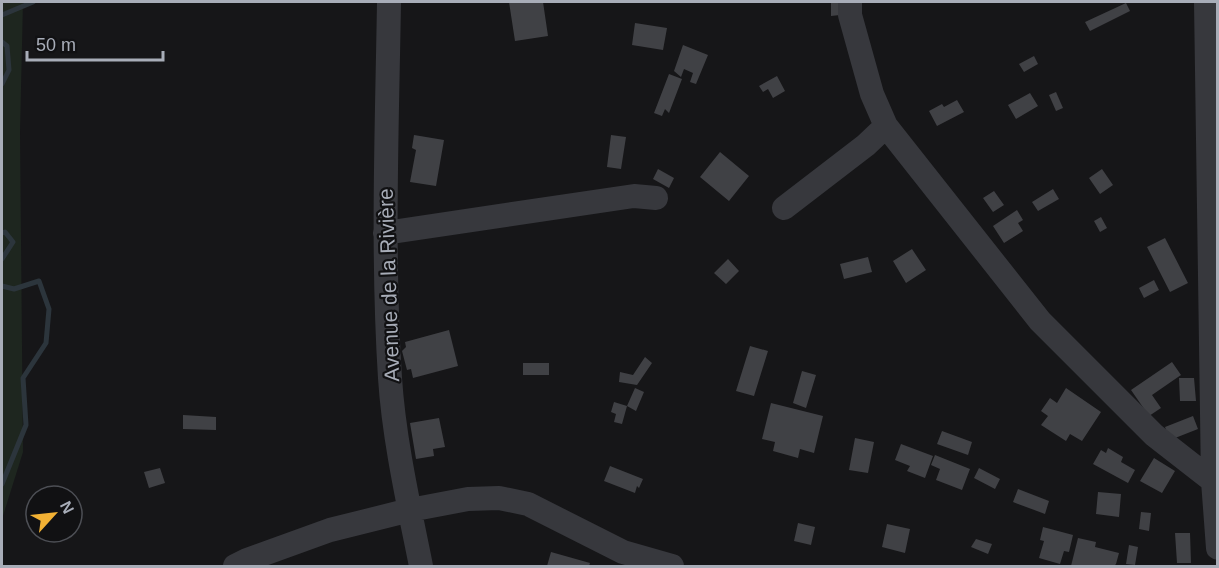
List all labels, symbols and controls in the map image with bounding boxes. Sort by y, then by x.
scale bar [27,24,164,62]
text: 50 m [36,35,76,55]
street label: Avenue de la Rivière [374,188,403,382]
north arrow [24,484,84,544]
text: N [57,498,77,516]

